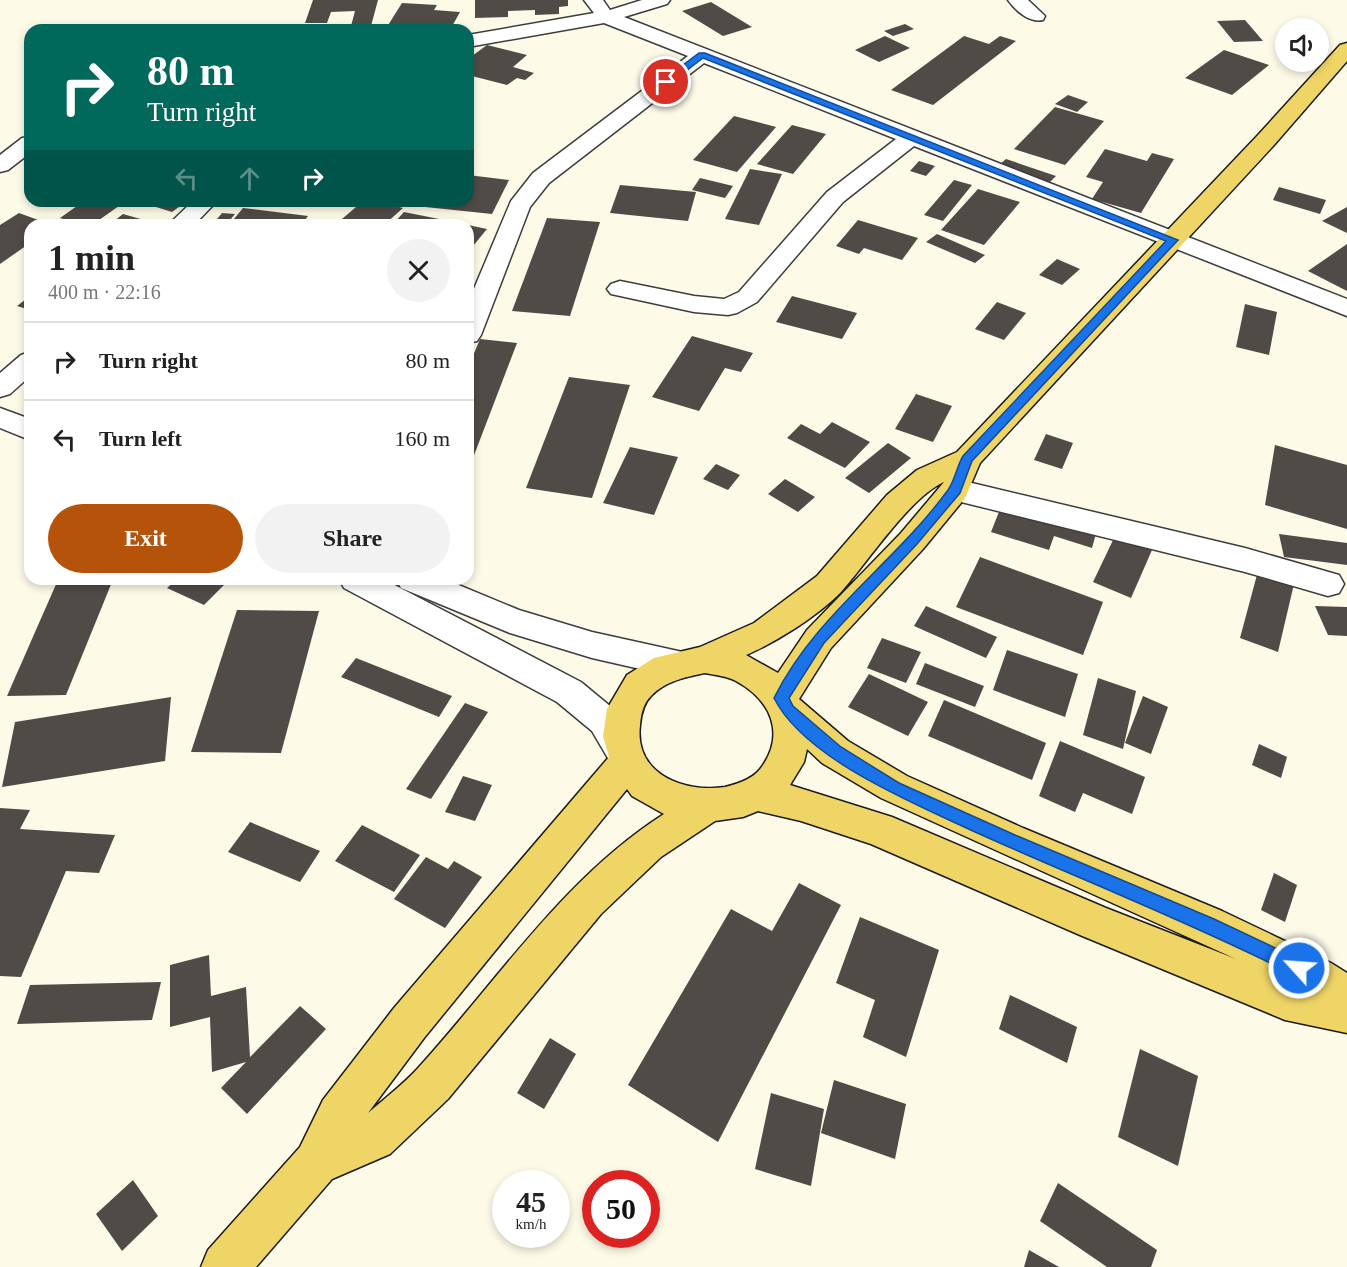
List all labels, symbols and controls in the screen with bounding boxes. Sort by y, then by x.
map controls [1275,18,1329,72]
button: sound [1275,18,1329,72]
icon: right [48,48,126,126]
text: 80 m [147,48,235,94]
pin [640,56,691,107]
icon: arrive [649,65,682,98]
text: Turn right [147,97,256,127]
icon: left [170,162,203,195]
icon: ahead [233,162,266,195]
icon: right [296,162,329,195]
text: 1 min [48,238,135,278]
button: close [387,239,450,302]
text: 400 m · 22:16 [48,281,161,303]
icon: right [48,345,81,378]
text: Turn right [99,348,198,373]
text: 80 m [405,348,450,373]
icon: left [48,423,81,456]
text: Turn left [99,426,182,451]
text: 160 m [394,426,450,451]
button: Exit [48,504,243,573]
button: Share [255,504,450,573]
position arrow [1267,936,1331,1000]
speed limit sign: 50 [582,1170,660,1248]
text: 45 [516,1185,546,1218]
text: km/h [516,1216,546,1232]

